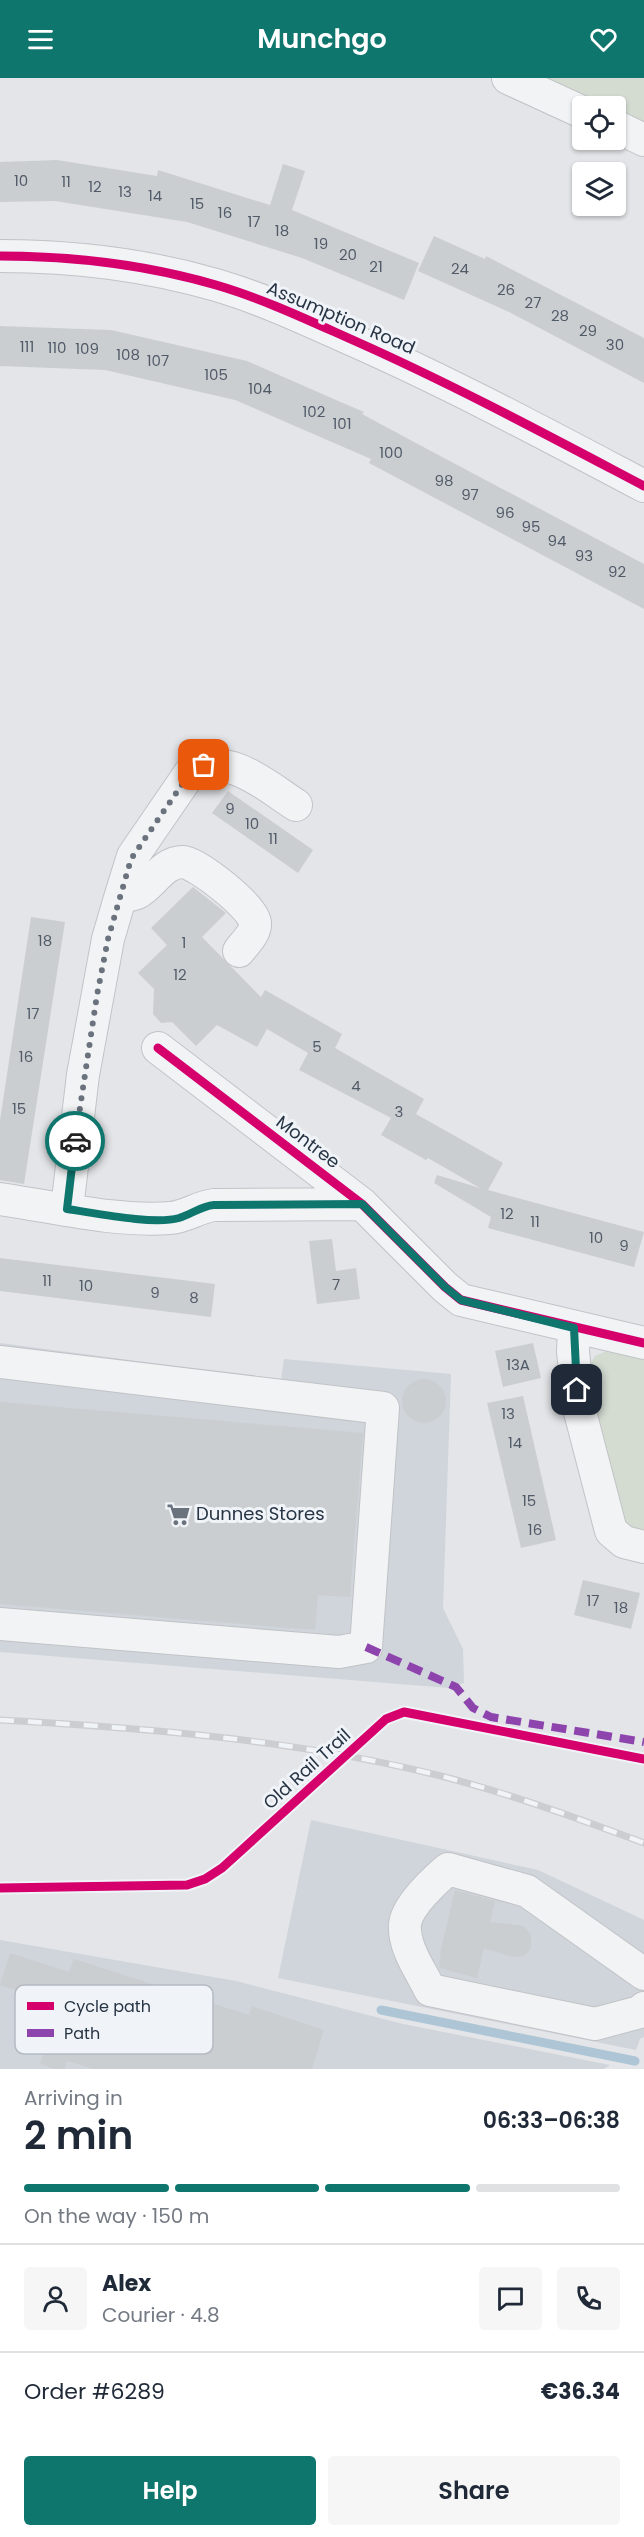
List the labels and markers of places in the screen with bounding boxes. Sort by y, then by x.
pin [178,739,229,790]
pin [551,1364,602,1415]
supermarket icon: Dunnes Stores [165,1501,191,1527]
place label: Dunnes Stores [196,1501,325,1526]

